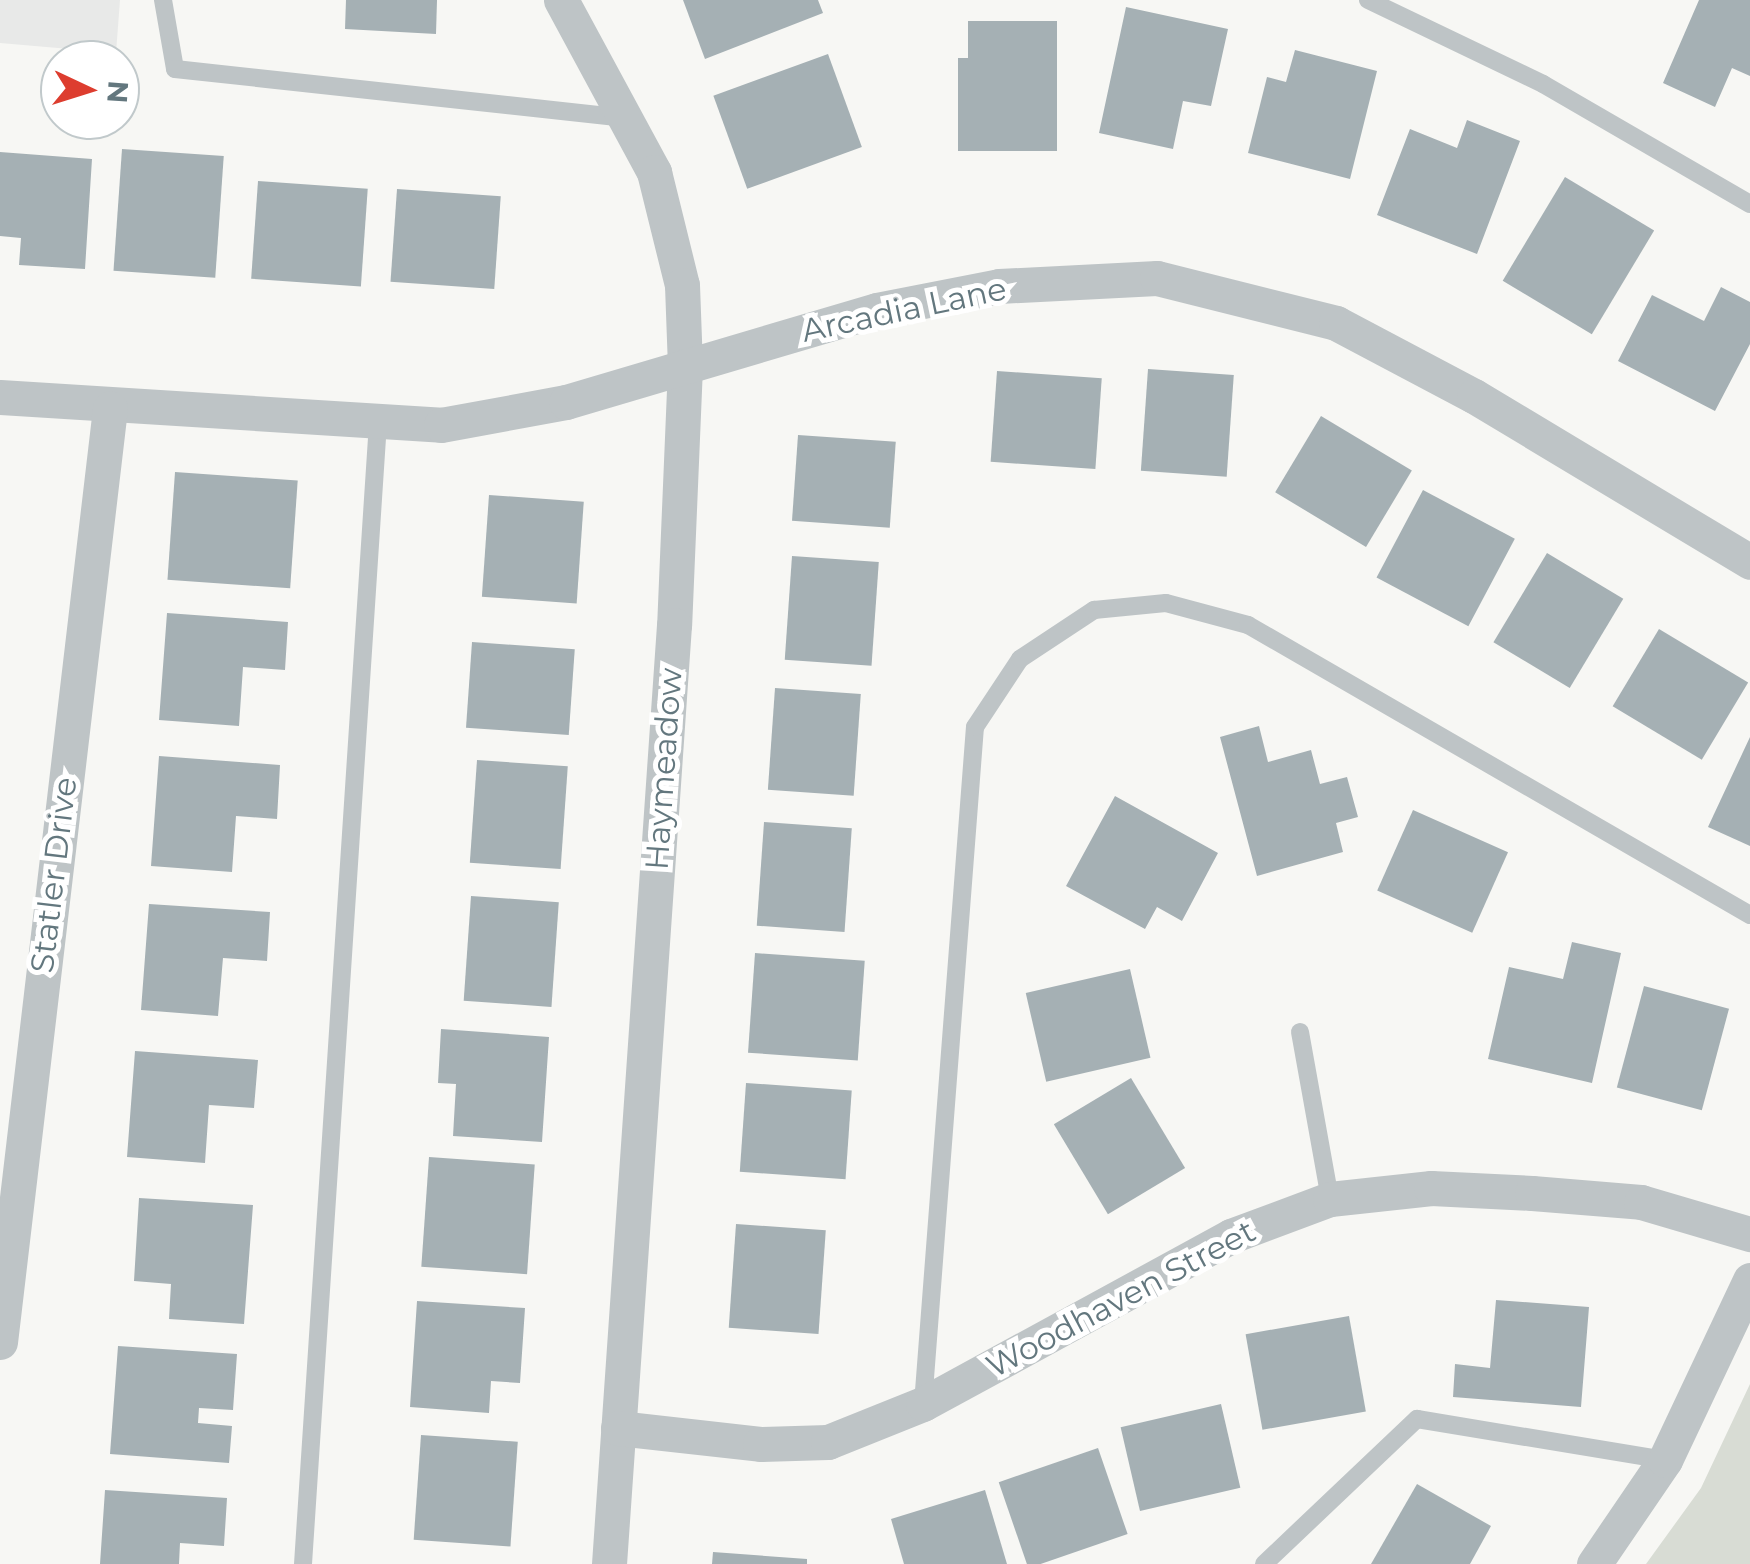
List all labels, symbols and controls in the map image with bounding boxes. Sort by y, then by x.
north arrow [40,40,140,140]
text: N [100,79,136,104]
street label: Arcadia Lane [798,270,1010,350]
street label: Haymeadow [638,667,690,871]
street label: Statler Drive [23,775,85,975]
street label: Woodhaven Street [980,1212,1262,1386]

